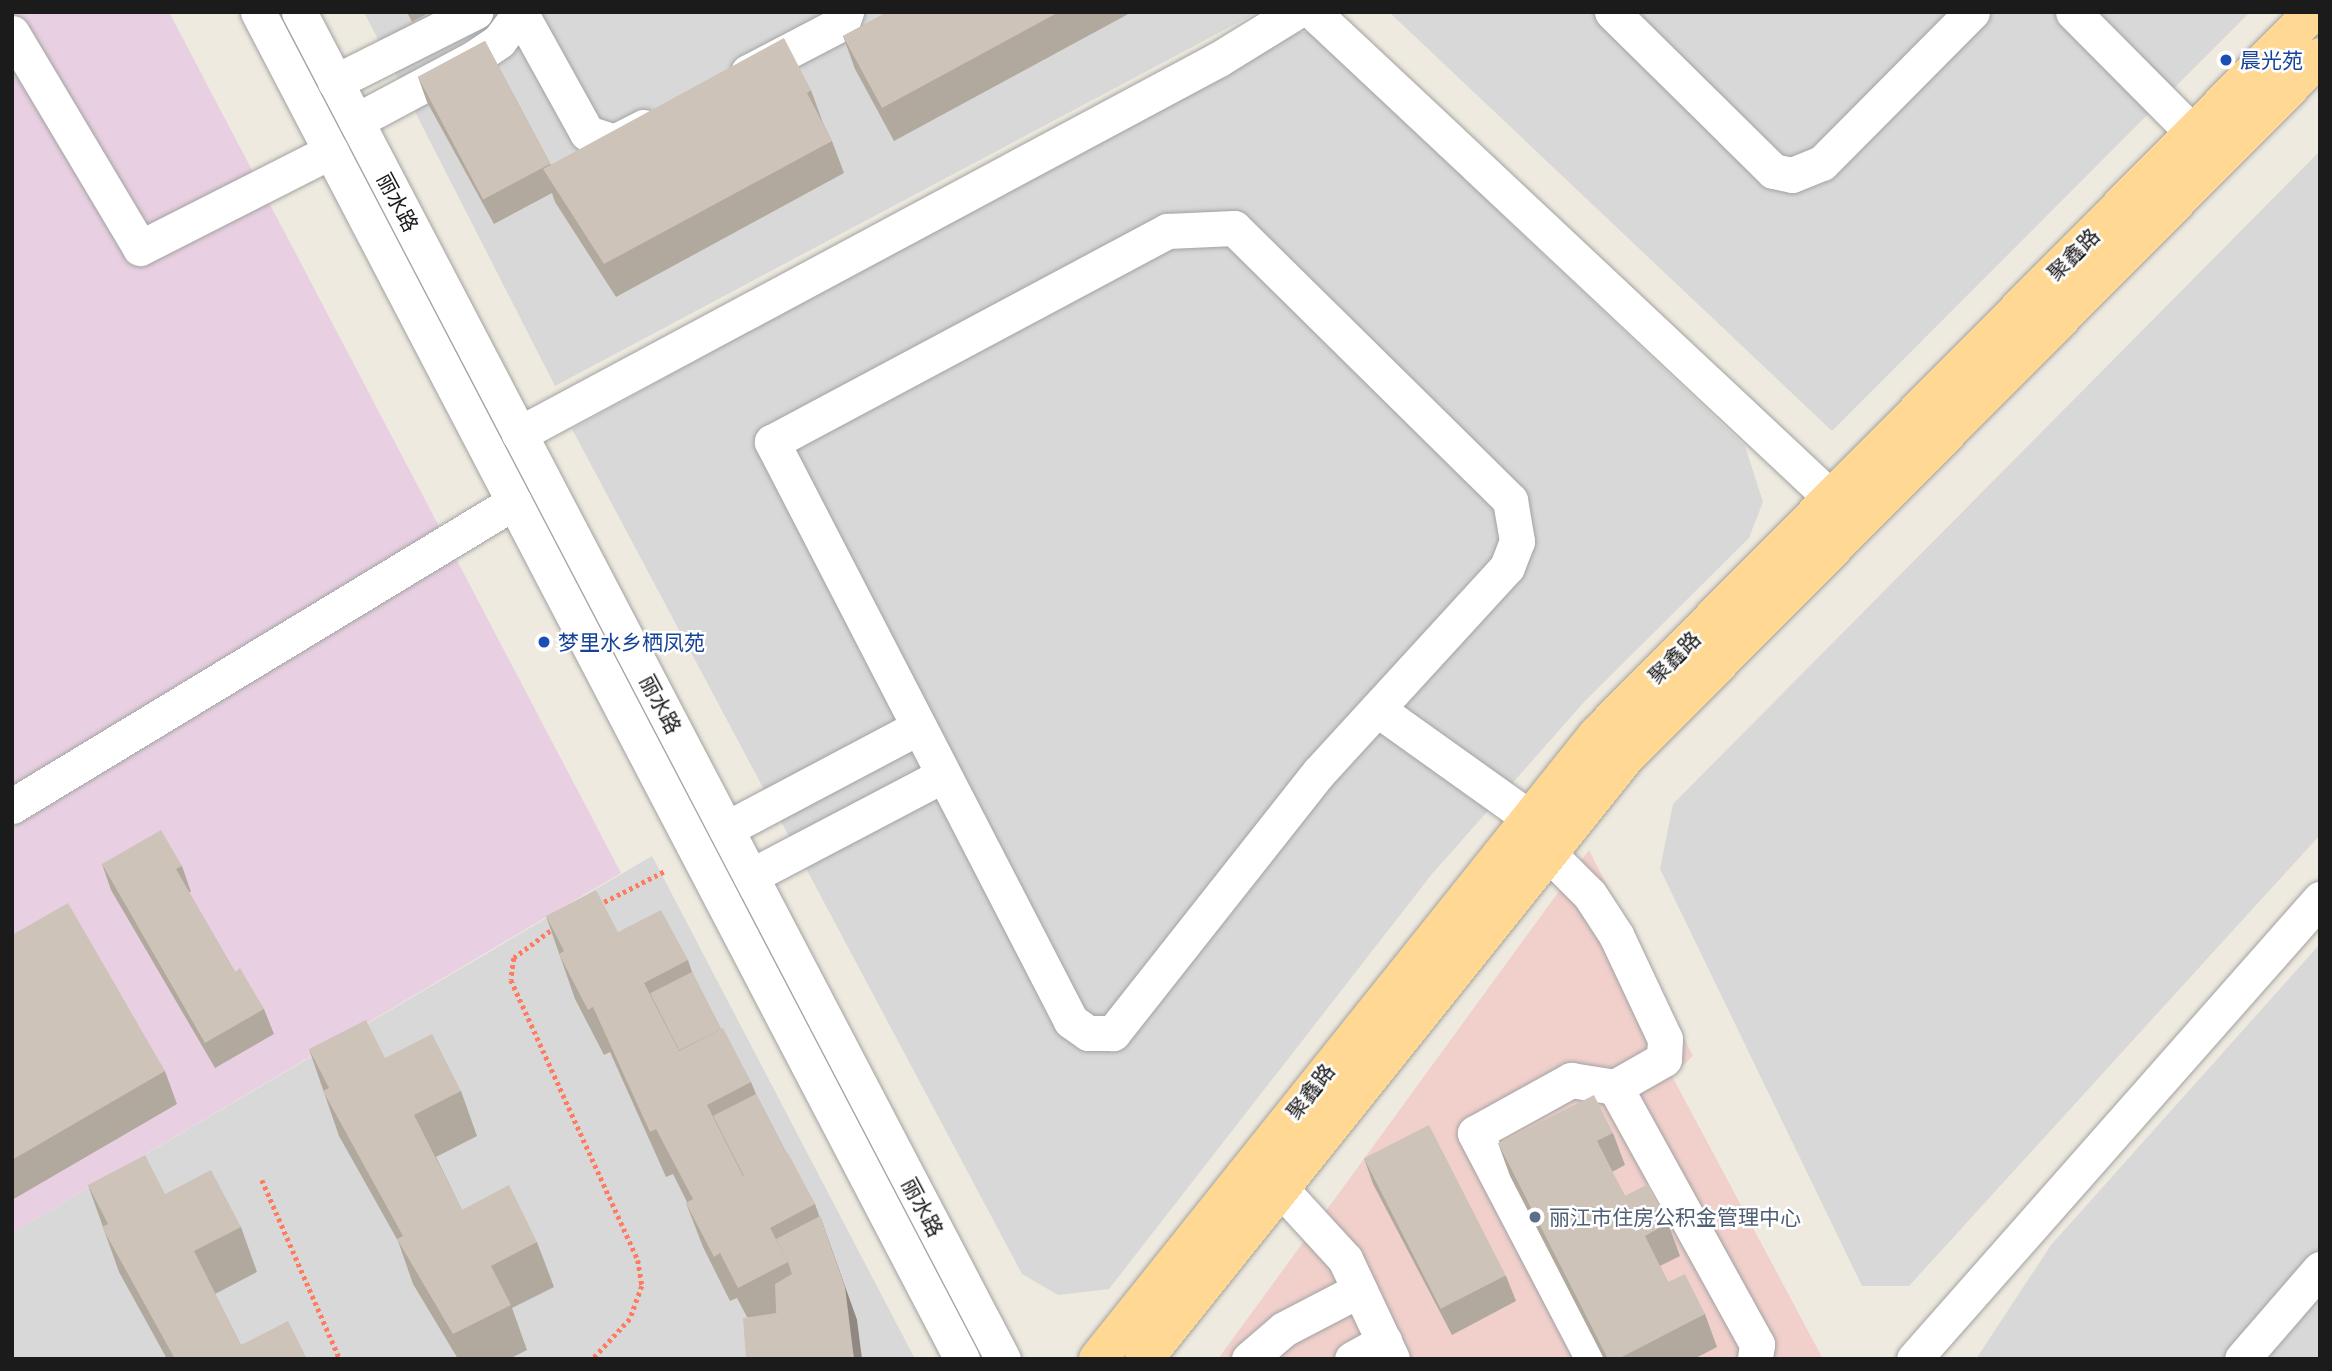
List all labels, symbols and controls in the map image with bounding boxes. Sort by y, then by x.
place label: 晨光苑 [2240,47,2303,73]
marker: 晨光苑 [2218,52,2234,68]
street label: 丽水路 [372,168,424,236]
street label: 聚鑫路 [2042,223,2104,285]
street label: 聚鑫路 [1643,626,1705,688]
place label: 梦里水乡栖凤苑 [558,629,705,655]
marker: 梦里水乡栖凤苑 [536,634,552,650]
street label: 丽水路 [635,670,687,738]
street label: 聚鑫路 [1281,1058,1339,1124]
street label: 丽水路 [897,1173,949,1241]
place label: 丽江市住房公积金管理中心 [1549,1204,1801,1230]
marker: 丽江市住房公积金管理中心 [1527,1209,1543,1225]

